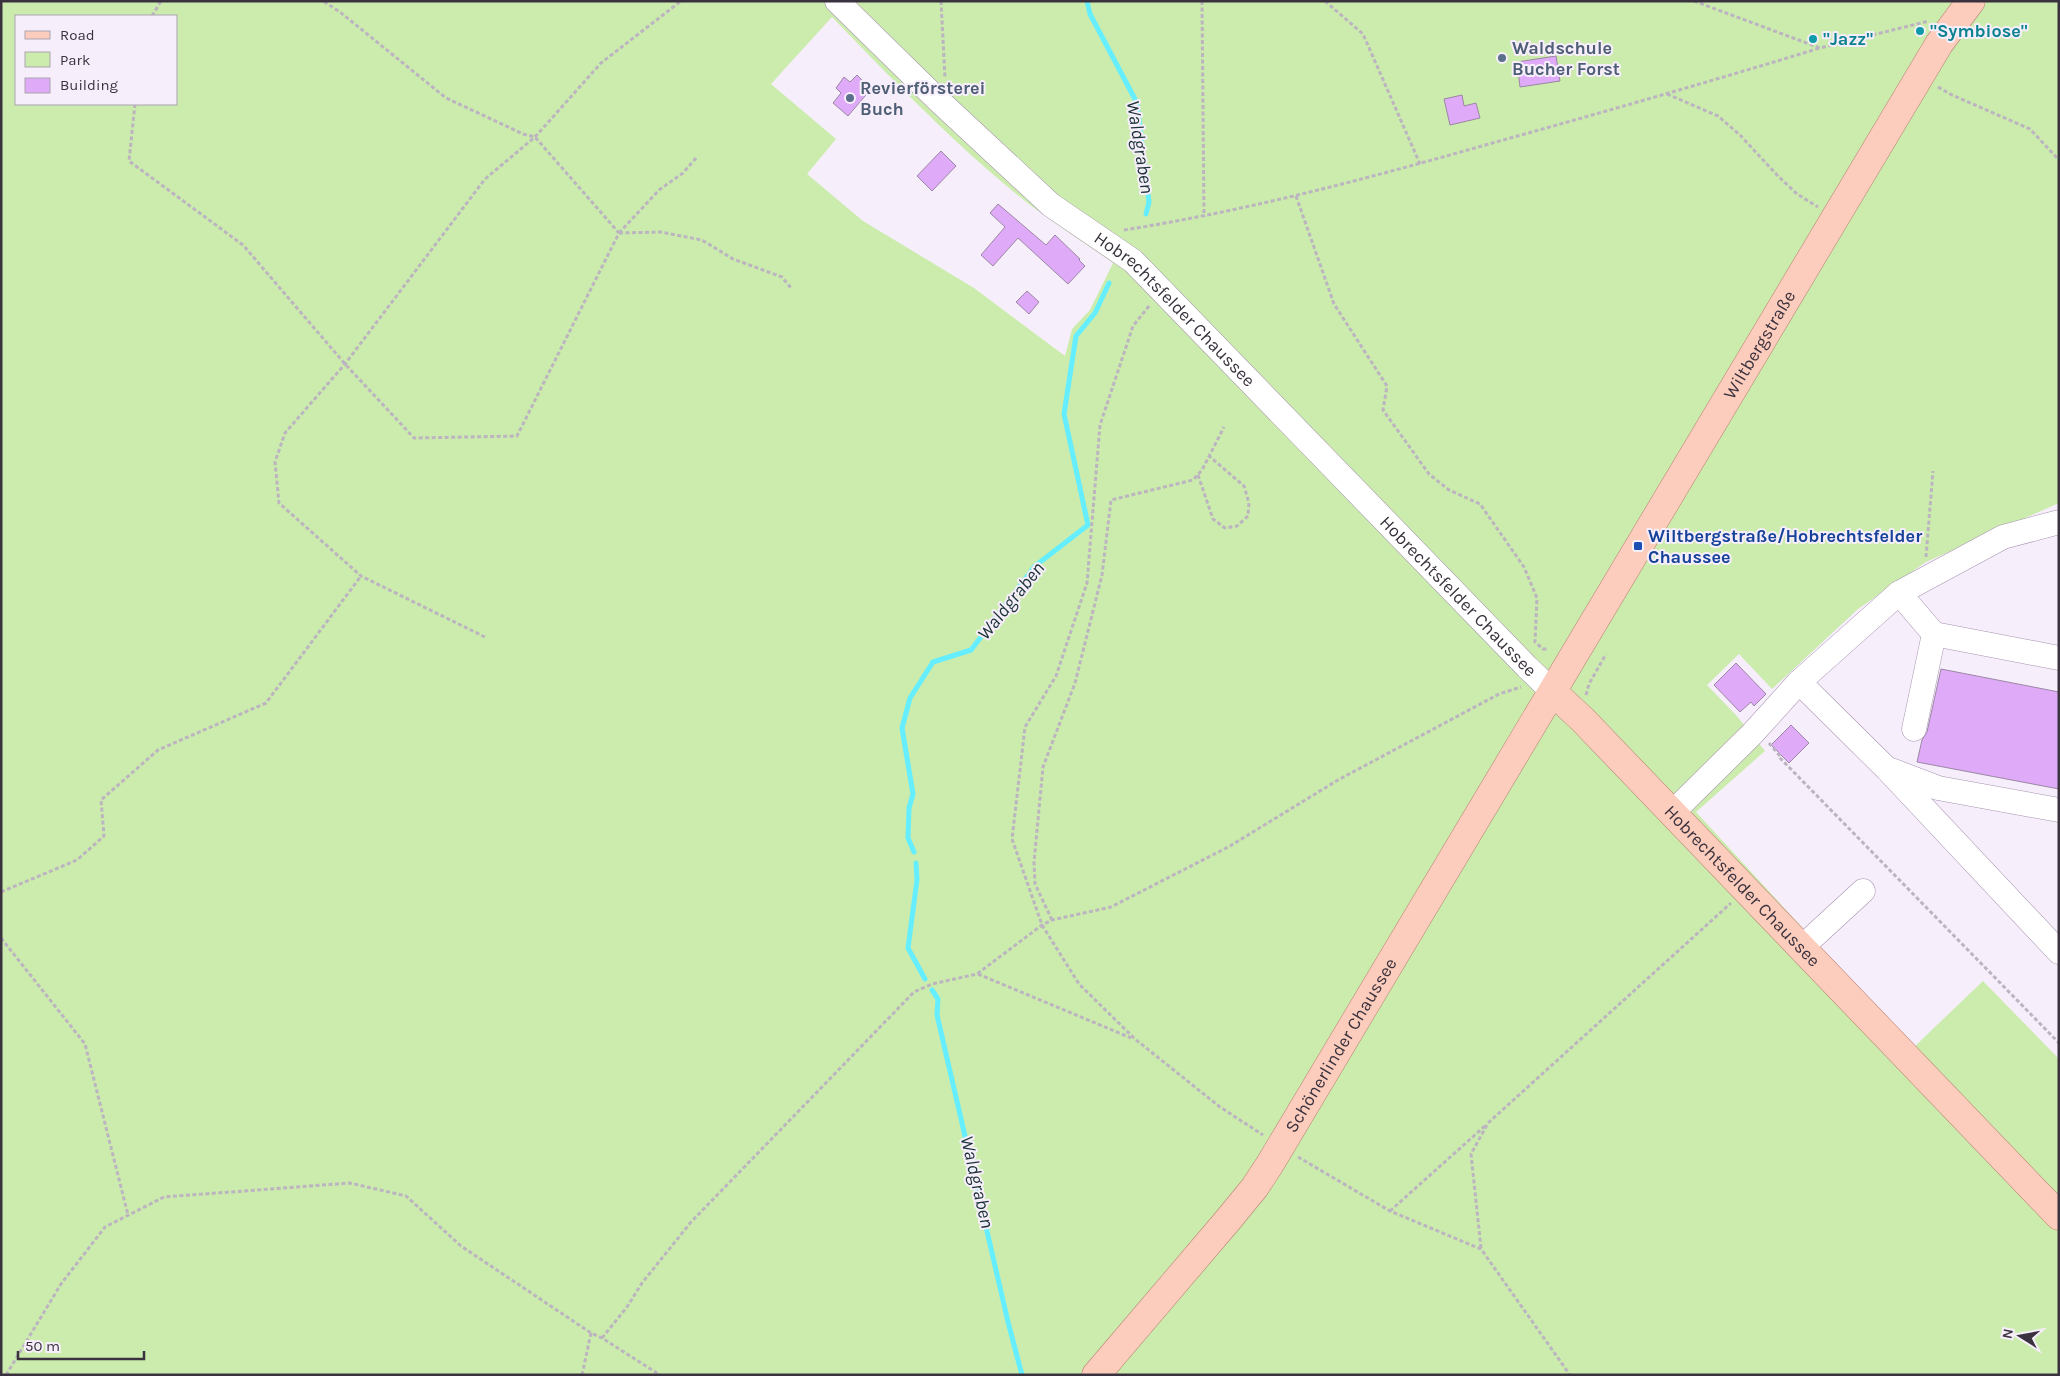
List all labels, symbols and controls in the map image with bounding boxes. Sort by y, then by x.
legend [15,15,178,105]
place label: "Symbiose" [1930,20,2028,42]
marker: "Symbiose" [1914,25,1926,37]
text: Road [60,26,95,44]
place label: "Jazz" [1823,28,1873,50]
marker: "Jazz" [1807,33,1819,45]
place label: Waldschule Bucher Forst [1512,37,1620,80]
text: Park [60,51,90,69]
marker: Waldschule Bucher Forst [1496,52,1508,64]
text: Building [60,76,118,94]
place label: Revierförsterei Buch [860,77,986,120]
marker: Revierförsterei Buch [844,92,856,104]
water label: Waldgraben [1122,99,1158,195]
street label: Hobrechtsfelder Chaussee [1090,227,1260,391]
street label: Wiltbergstraße [1718,286,1800,403]
street label: Hobrechtsfelder Chaussee [1375,511,1541,681]
place label: Wiltbergstraße/Hobrechtsfelder Chaussee [1648,525,1922,568]
marker: Wiltbergstraße/Hobrechtsfelder Chaussee [1632,540,1644,552]
water label: Waldgraben [973,558,1049,644]
street label: Hobrechtsfelder Chaussee [1660,801,1825,971]
street label: Schönerlinder Chaussee [1280,954,1402,1137]
water label: Waldgraben [956,1134,998,1230]
north arrow [1995,1311,2045,1361]
text: N [1998,1327,2017,1340]
scale bar [18,1328,144,1360]
text: 50 m [25,1337,60,1355]

